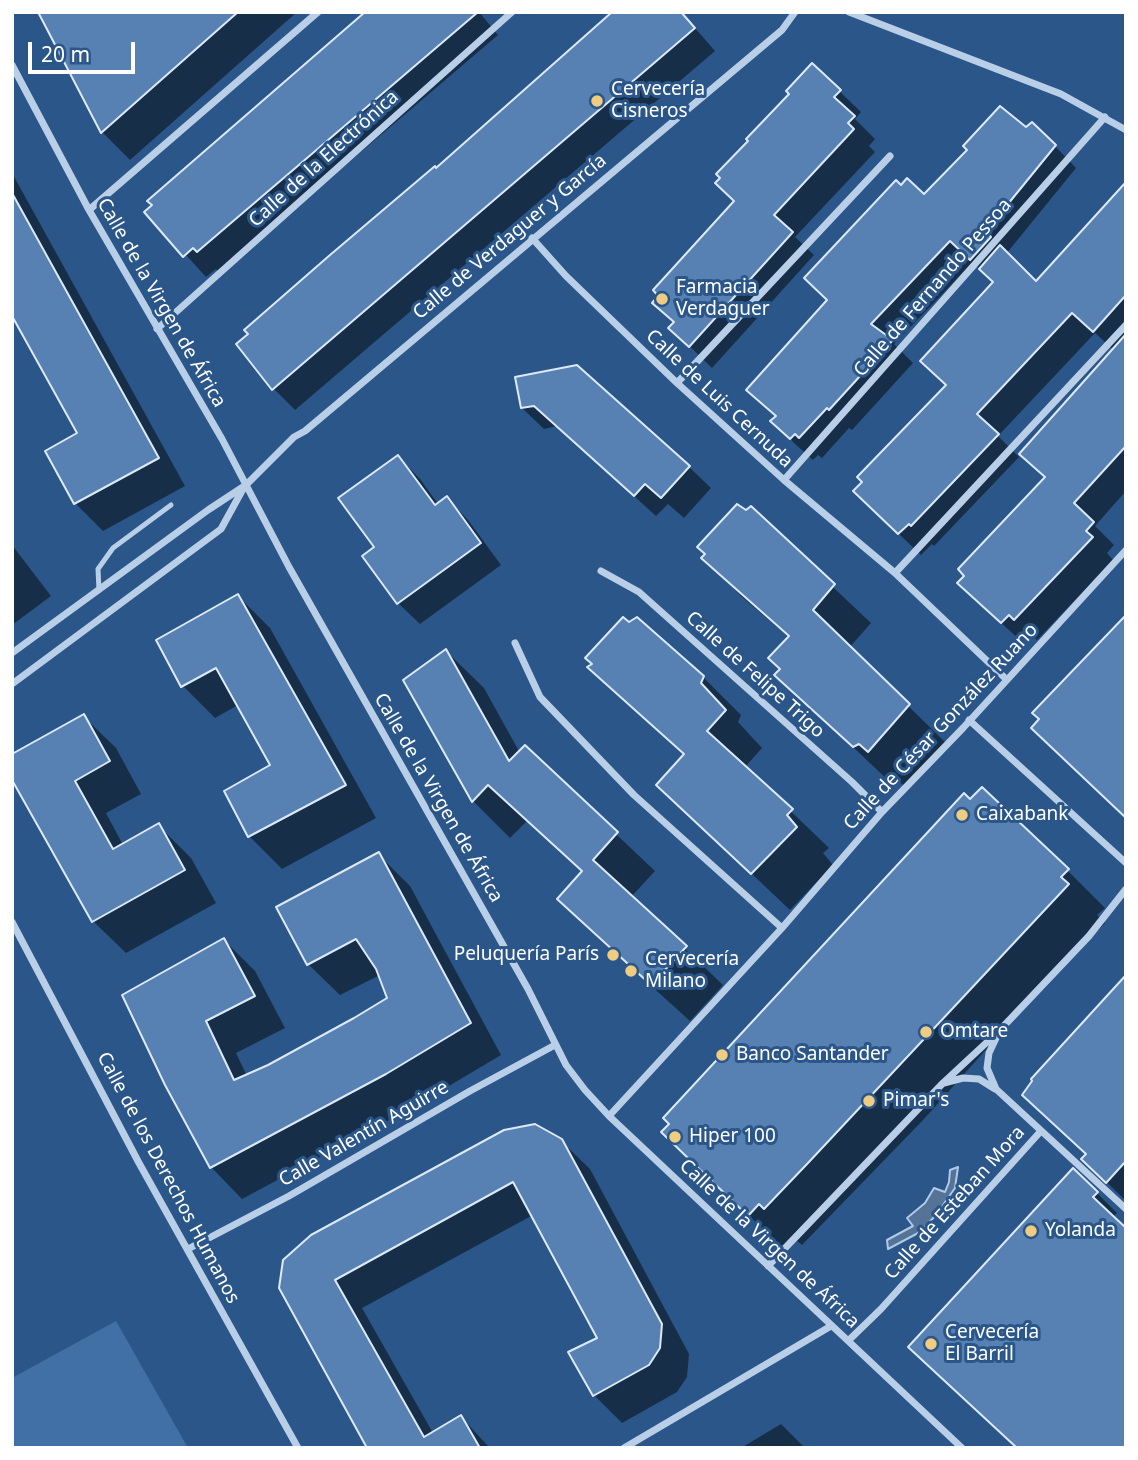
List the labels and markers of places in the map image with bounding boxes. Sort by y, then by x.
place label: Cervecería Cisneros [611,79,705,123]
marker: Cervecería Cisneros [589,93,605,109]
place label: Farmacia Verdaguer [676,277,770,321]
marker: Farmacia Verdaguer [654,291,670,307]
place label: Caixabank [976,804,1069,826]
marker: Caixabank [954,807,970,823]
place label: Peluquería París [454,944,599,966]
marker: Peluquería París [605,947,621,963]
place label: Cervecería Milano [645,949,739,993]
marker: Cervecería Milano [623,963,639,979]
place label: Omtare [940,1021,1008,1043]
marker: Omtare [918,1024,934,1040]
place label: Banco Santander [736,1044,889,1066]
marker: Banco Santander [714,1047,730,1063]
place label: Pimar's [883,1090,949,1112]
marker: Pimar's [861,1093,877,1109]
place label: Hiper 100 [689,1126,776,1148]
marker: Hiper 100 [667,1129,683,1145]
place label: Yolanda [1045,1220,1116,1242]
marker: Yolanda [1023,1223,1039,1239]
place label: Cervecería El Barril [945,1322,1039,1366]
marker: Cervecería El Barril [923,1336,939,1352]

